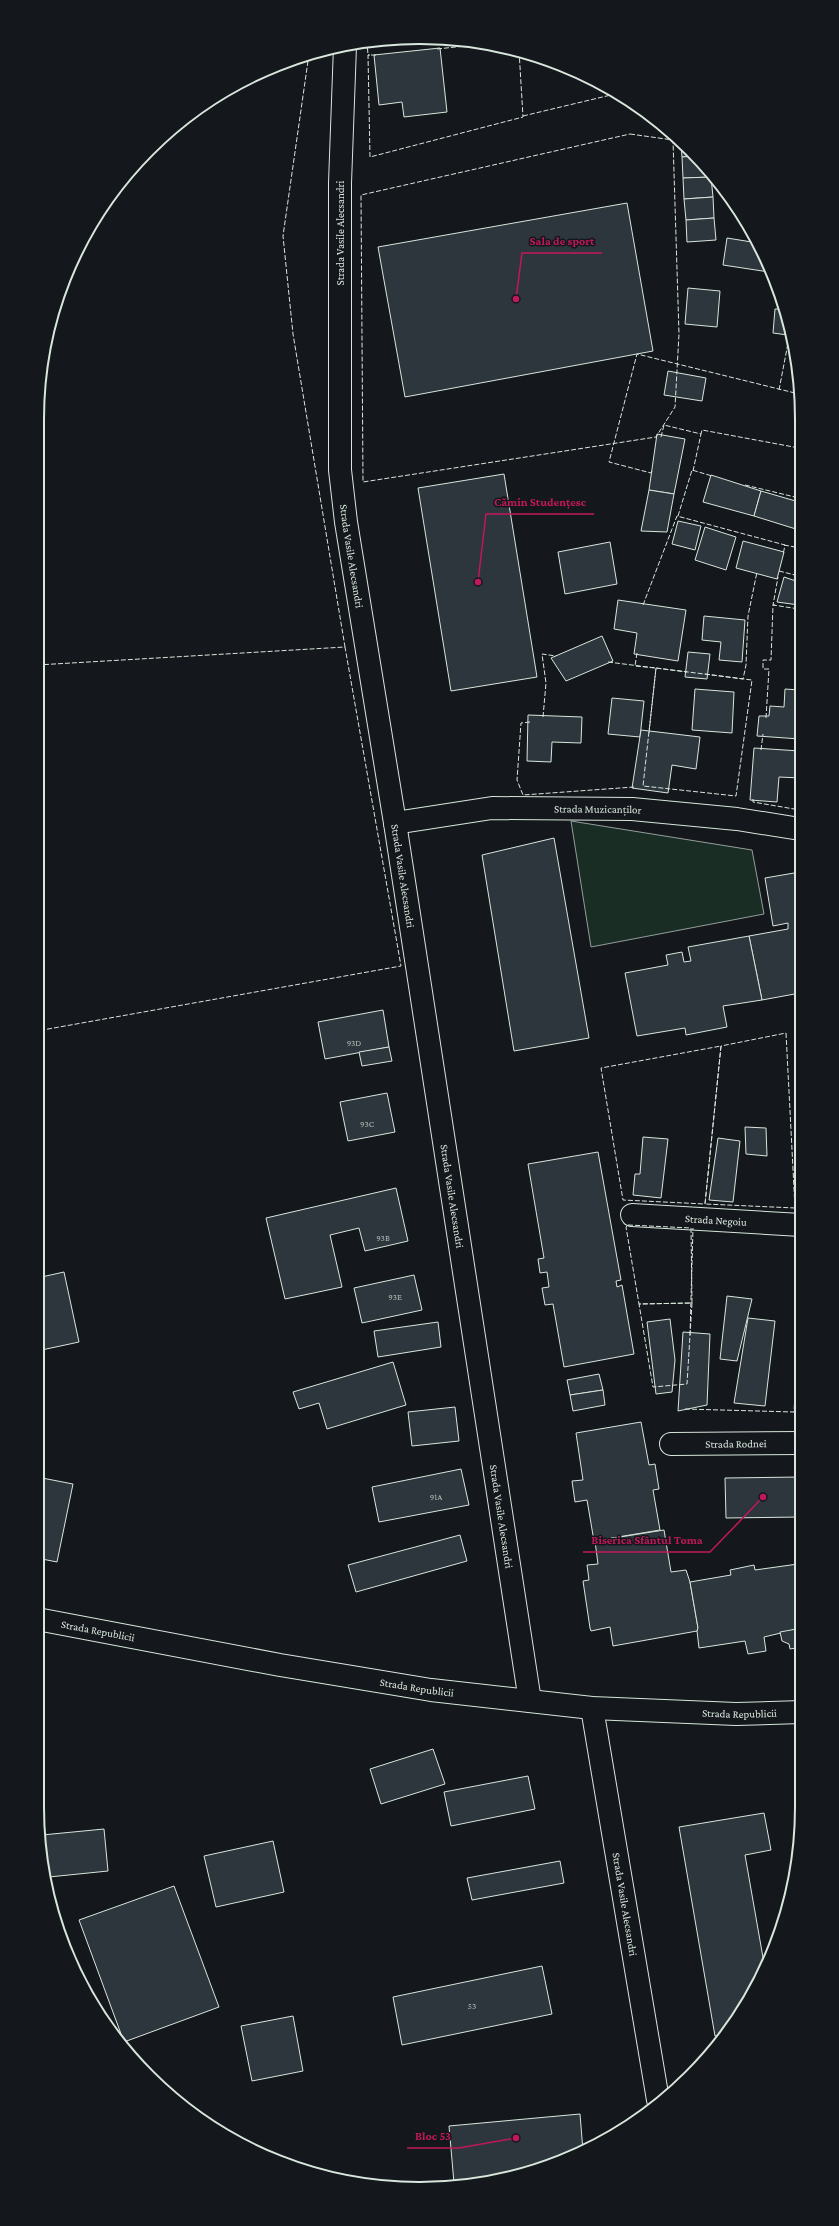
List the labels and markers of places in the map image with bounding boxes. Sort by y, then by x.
callout: Sala de sport [522,229,602,253]
callout: Cămin Studențesc [486,490,594,514]
callout: Biserica Sfântul Toma [583,1528,710,1552]
callout: Bloc 53 [407,2124,459,2148]

